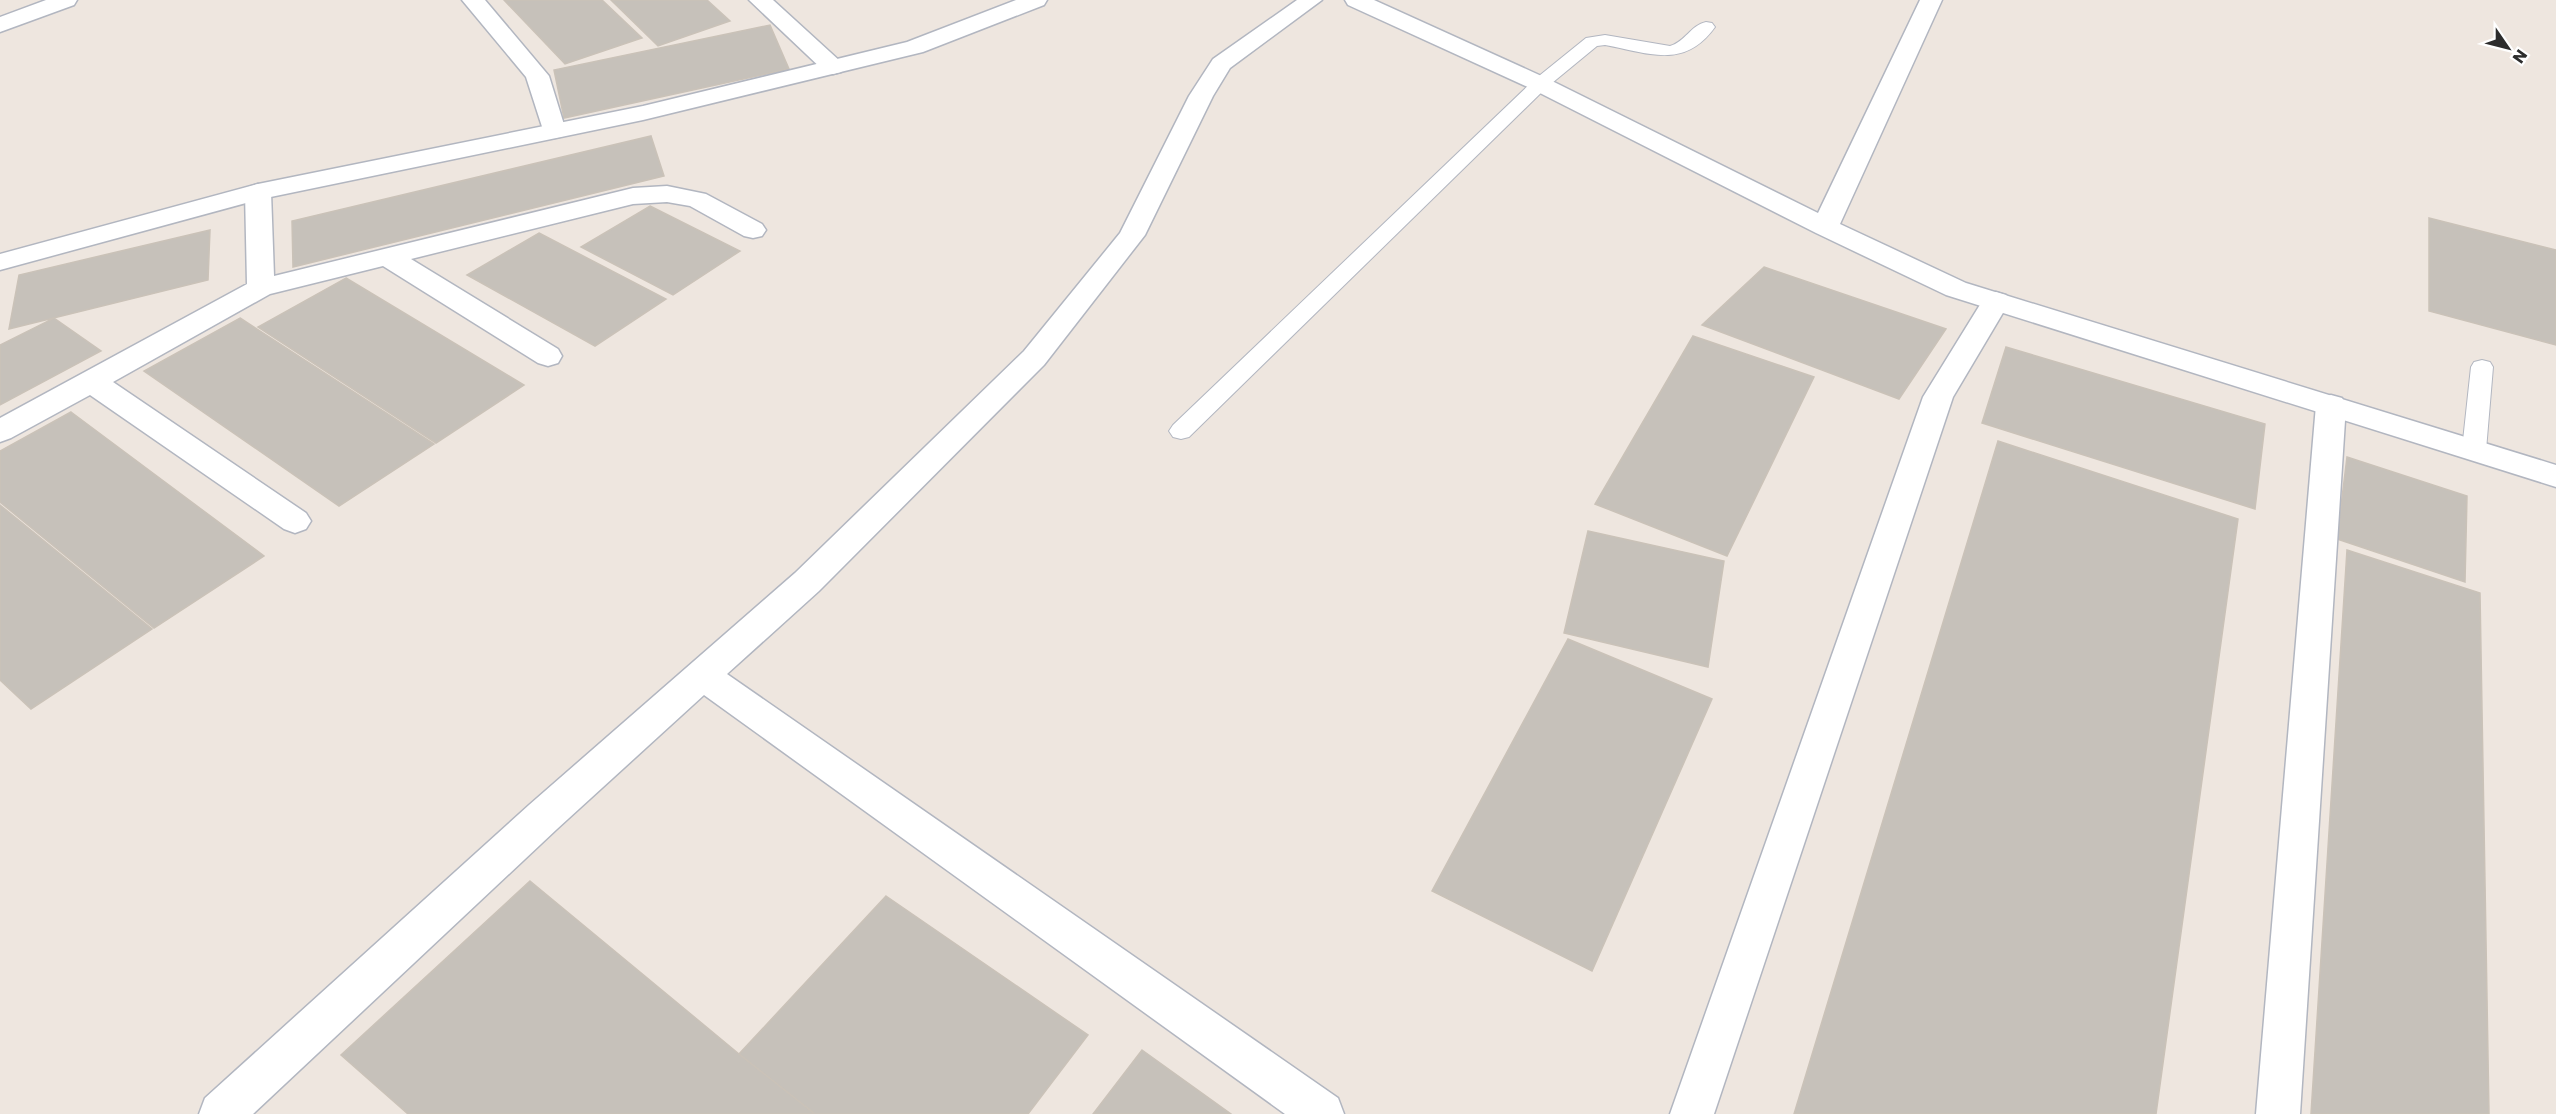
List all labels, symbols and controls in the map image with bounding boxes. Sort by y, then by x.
north arrow [2478,18,2538,78]
text: N [2507,45,2533,68]

